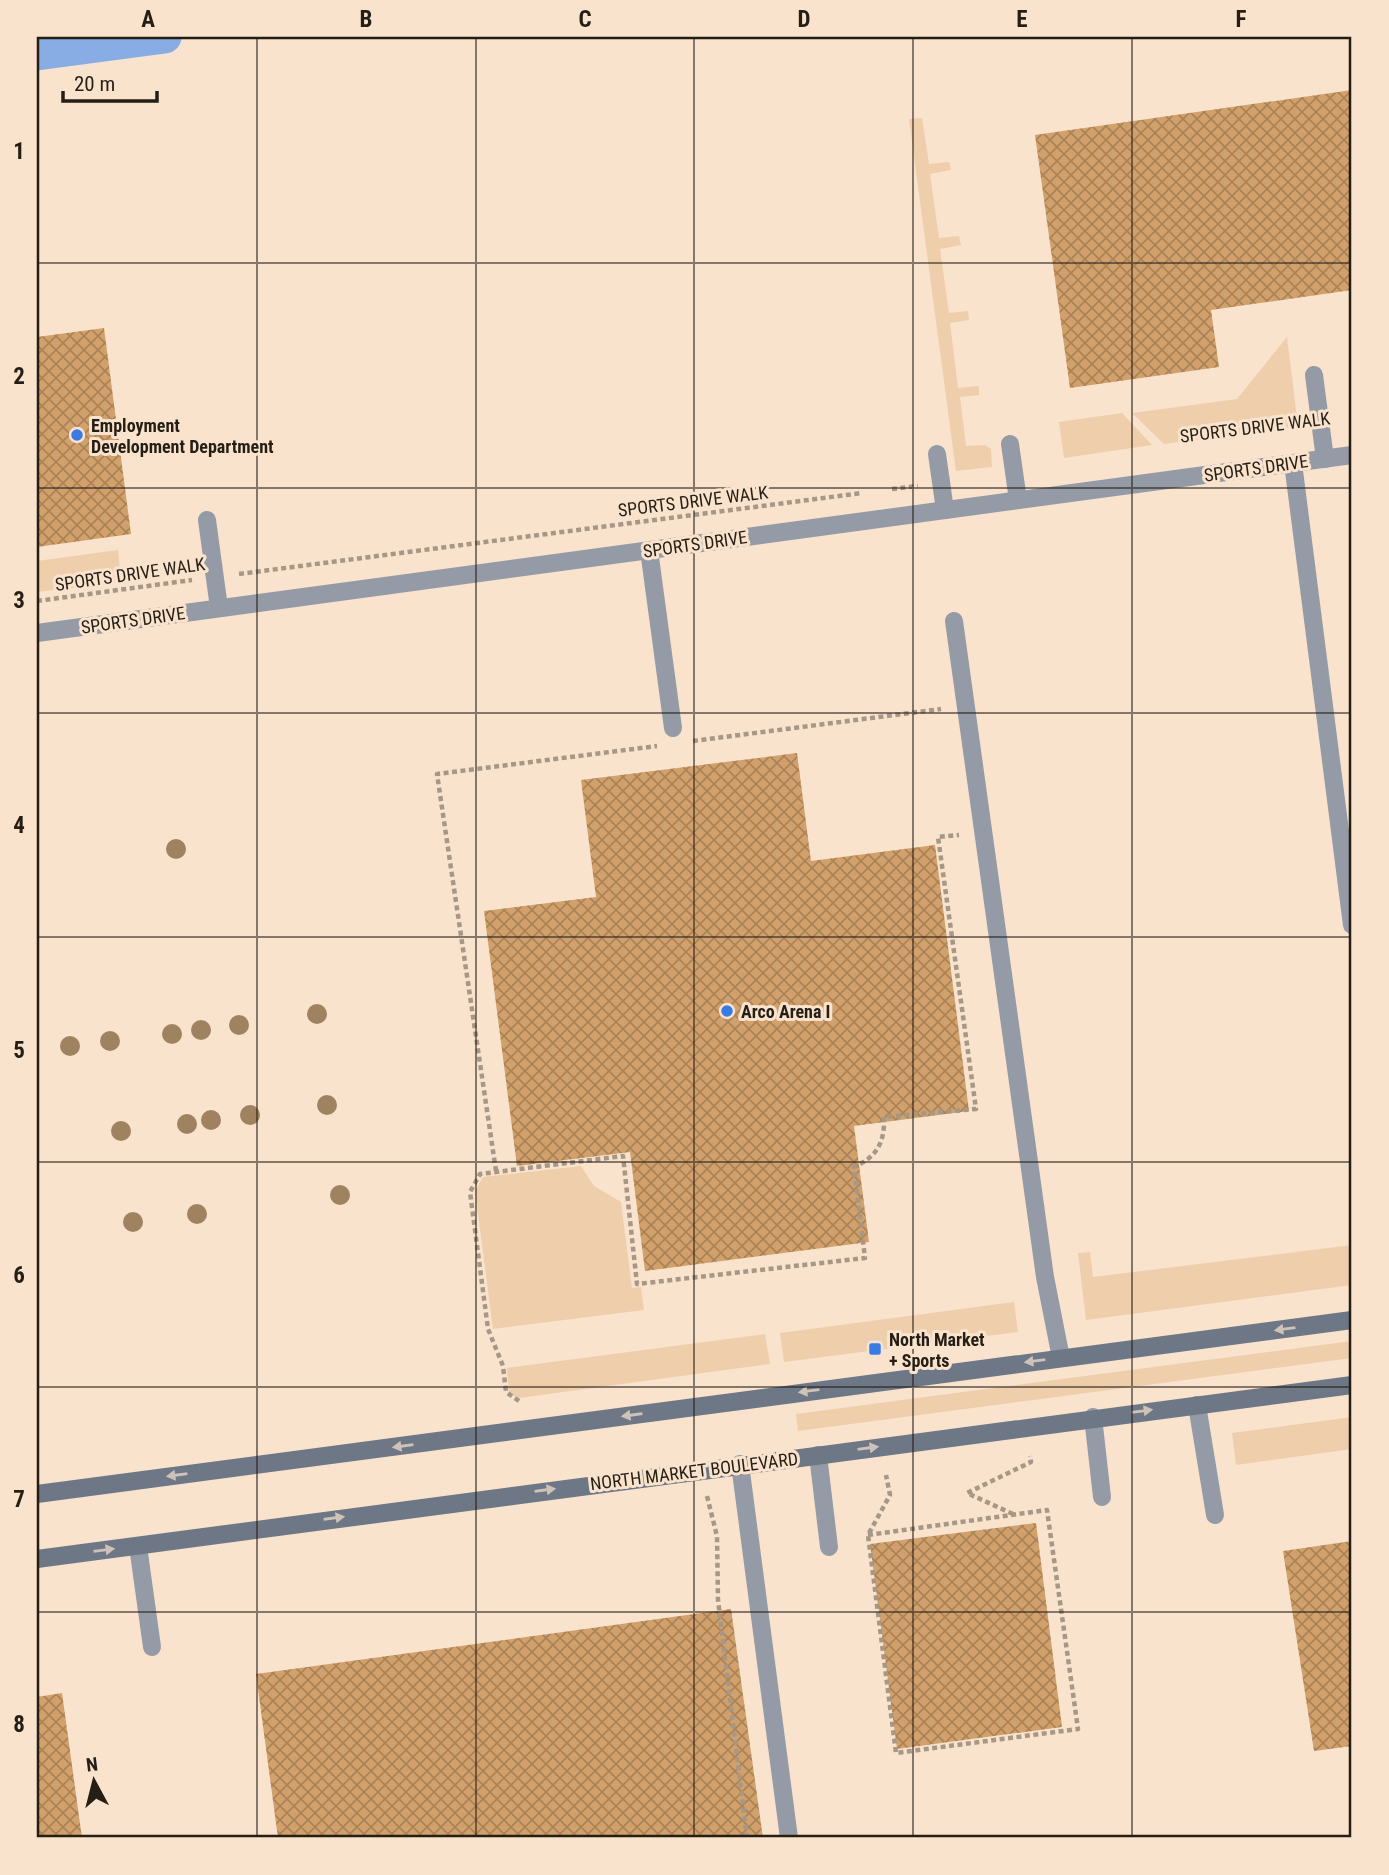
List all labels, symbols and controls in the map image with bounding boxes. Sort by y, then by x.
text: A [141,6,155,33]
text: B [360,6,372,33]
text: C [578,6,592,33]
text: D [798,6,811,33]
text: E [1016,6,1028,33]
text: F [1236,6,1247,33]
scale bar [63,60,158,104]
text: 20 m [74,72,115,96]
text: 1 [13,138,25,165]
text: 2 [13,363,25,390]
street label: SPORTS DRIVE WALK [1179,407,1332,447]
place label: Employment Development Department [91,415,274,457]
marker: Employment Development Department [69,427,85,443]
street label: SPORTS DRIVE [1203,450,1310,486]
street label: SPORTS DRIVE WALK [617,481,770,521]
street label: SPORTS DRIVE [642,526,749,562]
street label: SPORTS DRIVE WALK [54,553,207,595]
text: 3 [13,587,25,614]
street label: SPORTS DRIVE [80,602,187,638]
text: 4 [13,812,25,839]
place label: Arco Arena I [741,1001,830,1022]
marker: Arco Arena I [719,1003,735,1019]
text: 5 [13,1037,25,1064]
text: 6 [13,1262,25,1289]
one-way arrow [1273,1323,1295,1334]
place label: North Market + Sports [889,1329,985,1371]
marker: North Market + Sports [867,1341,883,1357]
one-way arrow [1024,1356,1046,1367]
one-way arrow [798,1385,820,1396]
one-way arrow [1131,1406,1153,1417]
one-way arrow [621,1409,643,1420]
one-way arrow [391,1440,413,1451]
one-way arrow [857,1442,879,1453]
street label: NORTH MARKET BOULEVARD [589,1448,799,1494]
one-way arrow [166,1470,188,1481]
one-way arrow [534,1485,556,1496]
text: 7 [13,1486,25,1513]
one-way arrow [324,1513,346,1524]
one-way arrow [94,1544,116,1555]
text: 8 [13,1711,25,1738]
north arrow [60,1745,130,1815]
text: N [85,1752,99,1777]

